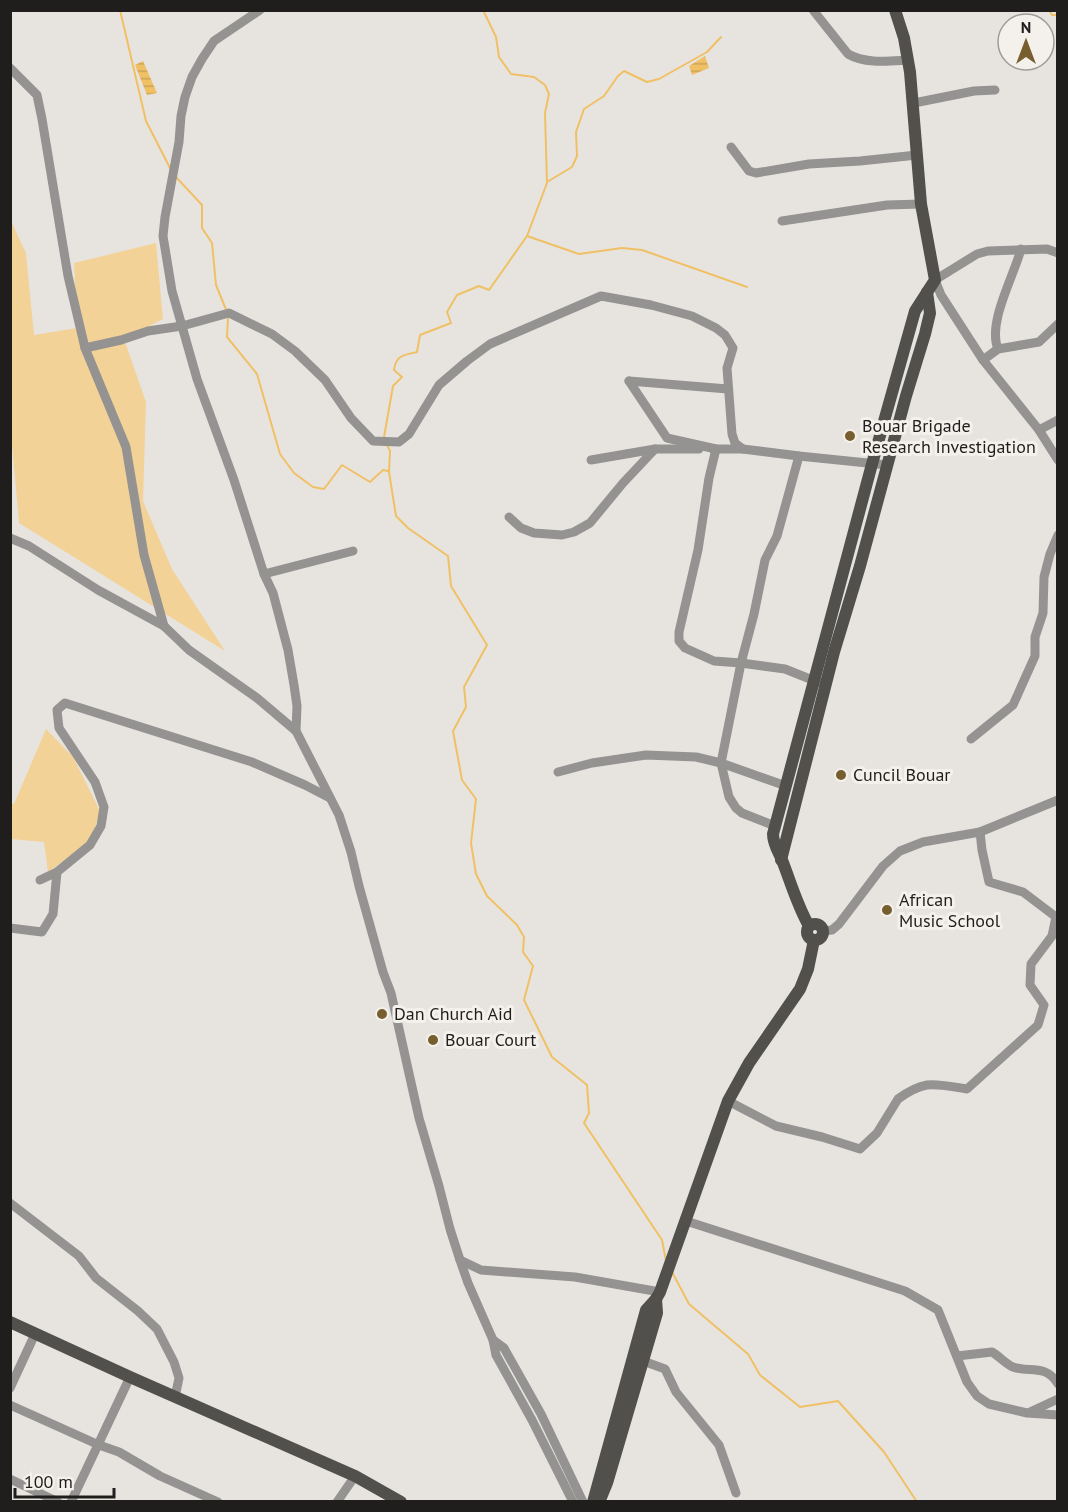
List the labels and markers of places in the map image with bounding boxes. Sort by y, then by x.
place label: Bouar Brigade Research Investigation [862,414,1036,458]
marker: Bouar Brigade Research Investigation [843,429,857,443]
place label: Cuncil Bouar [853,763,950,786]
marker: Cuncil Bouar [834,768,848,782]
place label: African Music School [899,888,1001,932]
marker: African Music School [880,903,894,917]
place label: Dan Church Aid [394,1002,513,1025]
marker: Dan Church Aid [375,1007,389,1021]
place label: Bouar Court [445,1028,536,1051]
marker: Bouar Court [426,1033,440,1047]

